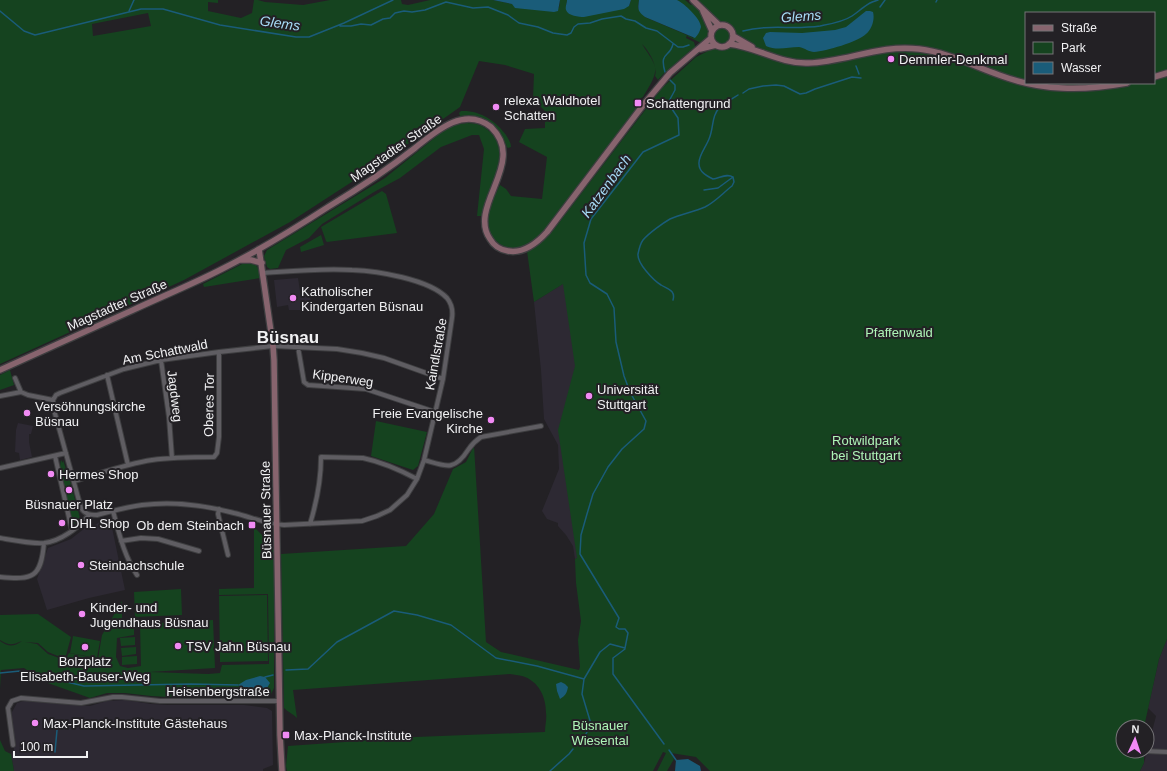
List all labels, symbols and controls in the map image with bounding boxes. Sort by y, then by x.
water label: Glems [780,7,822,25]
water label: Glems [259,12,301,34]
legend [1025,12,1155,84]
text: Straße [1061,21,1097,35]
text: Park [1061,41,1087,55]
place label: Demmler-Denkmal [899,52,1007,67]
marker: Demmler-Denkmal [886,54,896,64]
text: Wasser [1061,61,1101,75]
place label: relexa Waldhotel Schatten [504,93,600,123]
place label: Schattengrund [646,96,731,111]
marker: Schattengrund [633,98,643,108]
marker: relexa Waldhotel Schatten [491,102,501,112]
street label: Magstadter Straße [348,111,444,185]
water label: Katzenbach [578,151,634,221]
street label: Magstadter Straße [65,276,169,334]
place label: Katholischer Kindergarten Büsnau [301,284,423,314]
marker: Katholischer Kindergarten Büsnau [288,293,298,303]
street label: Kaindlstraße [422,317,450,391]
park label: Pfaffenwald [865,325,933,340]
district label: Büsnau [257,328,319,347]
street label: Am Schattwald [121,336,209,368]
street label: Kipperweg [312,366,374,390]
street label: Jagdweg [164,369,186,423]
street label: Oberes Tor [201,372,217,437]
place label: Universität Stuttgart [597,382,659,412]
marker: Universität Stuttgart [584,391,594,401]
place label: Versöhnungskirche Büsnau [35,399,146,429]
place label: Freie Evangelische Kirche [372,406,483,436]
marker: Versöhnungskirche Büsnau [22,408,32,418]
marker: Freie Evangelische Kirche [486,415,496,425]
park label: Rotwildpark bei Stuttgart [831,433,901,463]
street label: Büsnauer Straße [258,461,274,559]
place label: Hermes Shop [59,467,138,482]
marker: Hermes Shop [46,469,56,479]
marker: Büsnauer Platz [64,485,74,495]
place label: Büsnauer Platz [25,497,113,512]
place label: DHL Shop [70,516,130,531]
marker: DHL Shop [57,518,67,528]
place label: Ob dem Steinbach [136,518,244,533]
marker: Ob dem Steinbach [247,520,257,530]
place label: Steinbachschule [89,558,184,573]
marker: Steinbachschule [76,560,86,570]
place label: Kinder- und Jugendhaus Büsnau [90,600,209,630]
marker: Kinder- und Jugendhaus Büsnau [77,609,87,619]
place label: TSV Jahn Büsnau [186,639,291,654]
marker: TSV Jahn Büsnau [173,641,183,651]
marker: Bolzplatz Elisabeth-Bauser-Weg [80,642,90,652]
place label: Bolzplatz Elisabeth-Bauser-Weg [20,654,150,684]
street label: Heisenbergstraße [166,684,270,699]
place label: Max-Planck-Institute Gästehaus [43,716,228,731]
marker: Max-Planck-Institute Gästehaus [30,718,40,728]
park label: Büsnauer Wiesental [571,718,629,748]
north arrow [1115,719,1155,759]
text: N [1131,723,1140,735]
place label: Max-Planck-Institute [294,728,412,743]
marker: Max-Planck-Institute [281,730,291,740]
scale bar [14,733,87,759]
text: 100 m [20,740,53,754]

